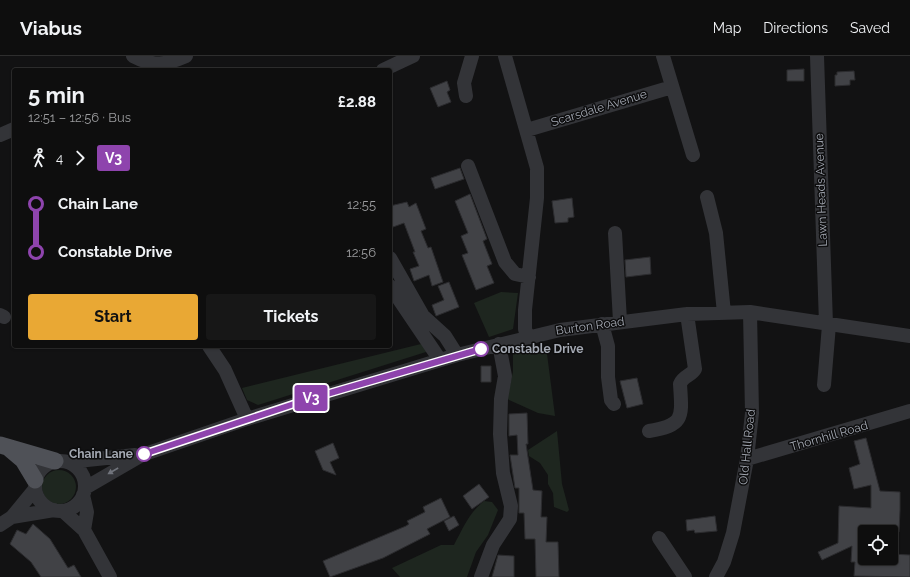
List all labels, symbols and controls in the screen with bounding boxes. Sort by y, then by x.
text: Viabus [20,17,82,39]
text: Map [713,20,741,36]
text: Directions [763,20,828,36]
text: Saved [850,20,890,36]
text: 5 min [28,82,85,108]
street label: Scarsdale Avenue [549,87,649,129]
text: £2.88 [338,93,376,111]
text: 12:51 – 12:56 · Bus [28,110,131,125]
street label: Lawn Heads Avenue [812,133,830,247]
icon: walk [28,147,50,169]
icon: forward [69,147,91,169]
text: V3 [105,150,122,166]
text: 4 [56,151,63,166]
text: Chain Lane [58,195,138,213]
text: 12:55 [347,197,376,212]
text: Constable Drive [58,243,172,261]
text: 12:56 [346,245,376,260]
button: Start [28,294,198,340]
button: Tickets [206,294,376,340]
street label: Burton Road [555,314,625,338]
marker: Constable Drive [473,341,489,357]
place label: Constable Drive [492,342,583,356]
line badge: V3 [293,385,329,411]
text: V3 [303,390,320,406]
street label: Old Hall Road [736,408,758,486]
street label: Thornhill Road [788,418,870,454]
marker: Chain Lane [136,446,152,462]
place label: Chain Lane [69,447,133,461]
one-way arrow [107,468,119,475]
map controls [858,525,898,565]
button: locate [858,525,898,565]

